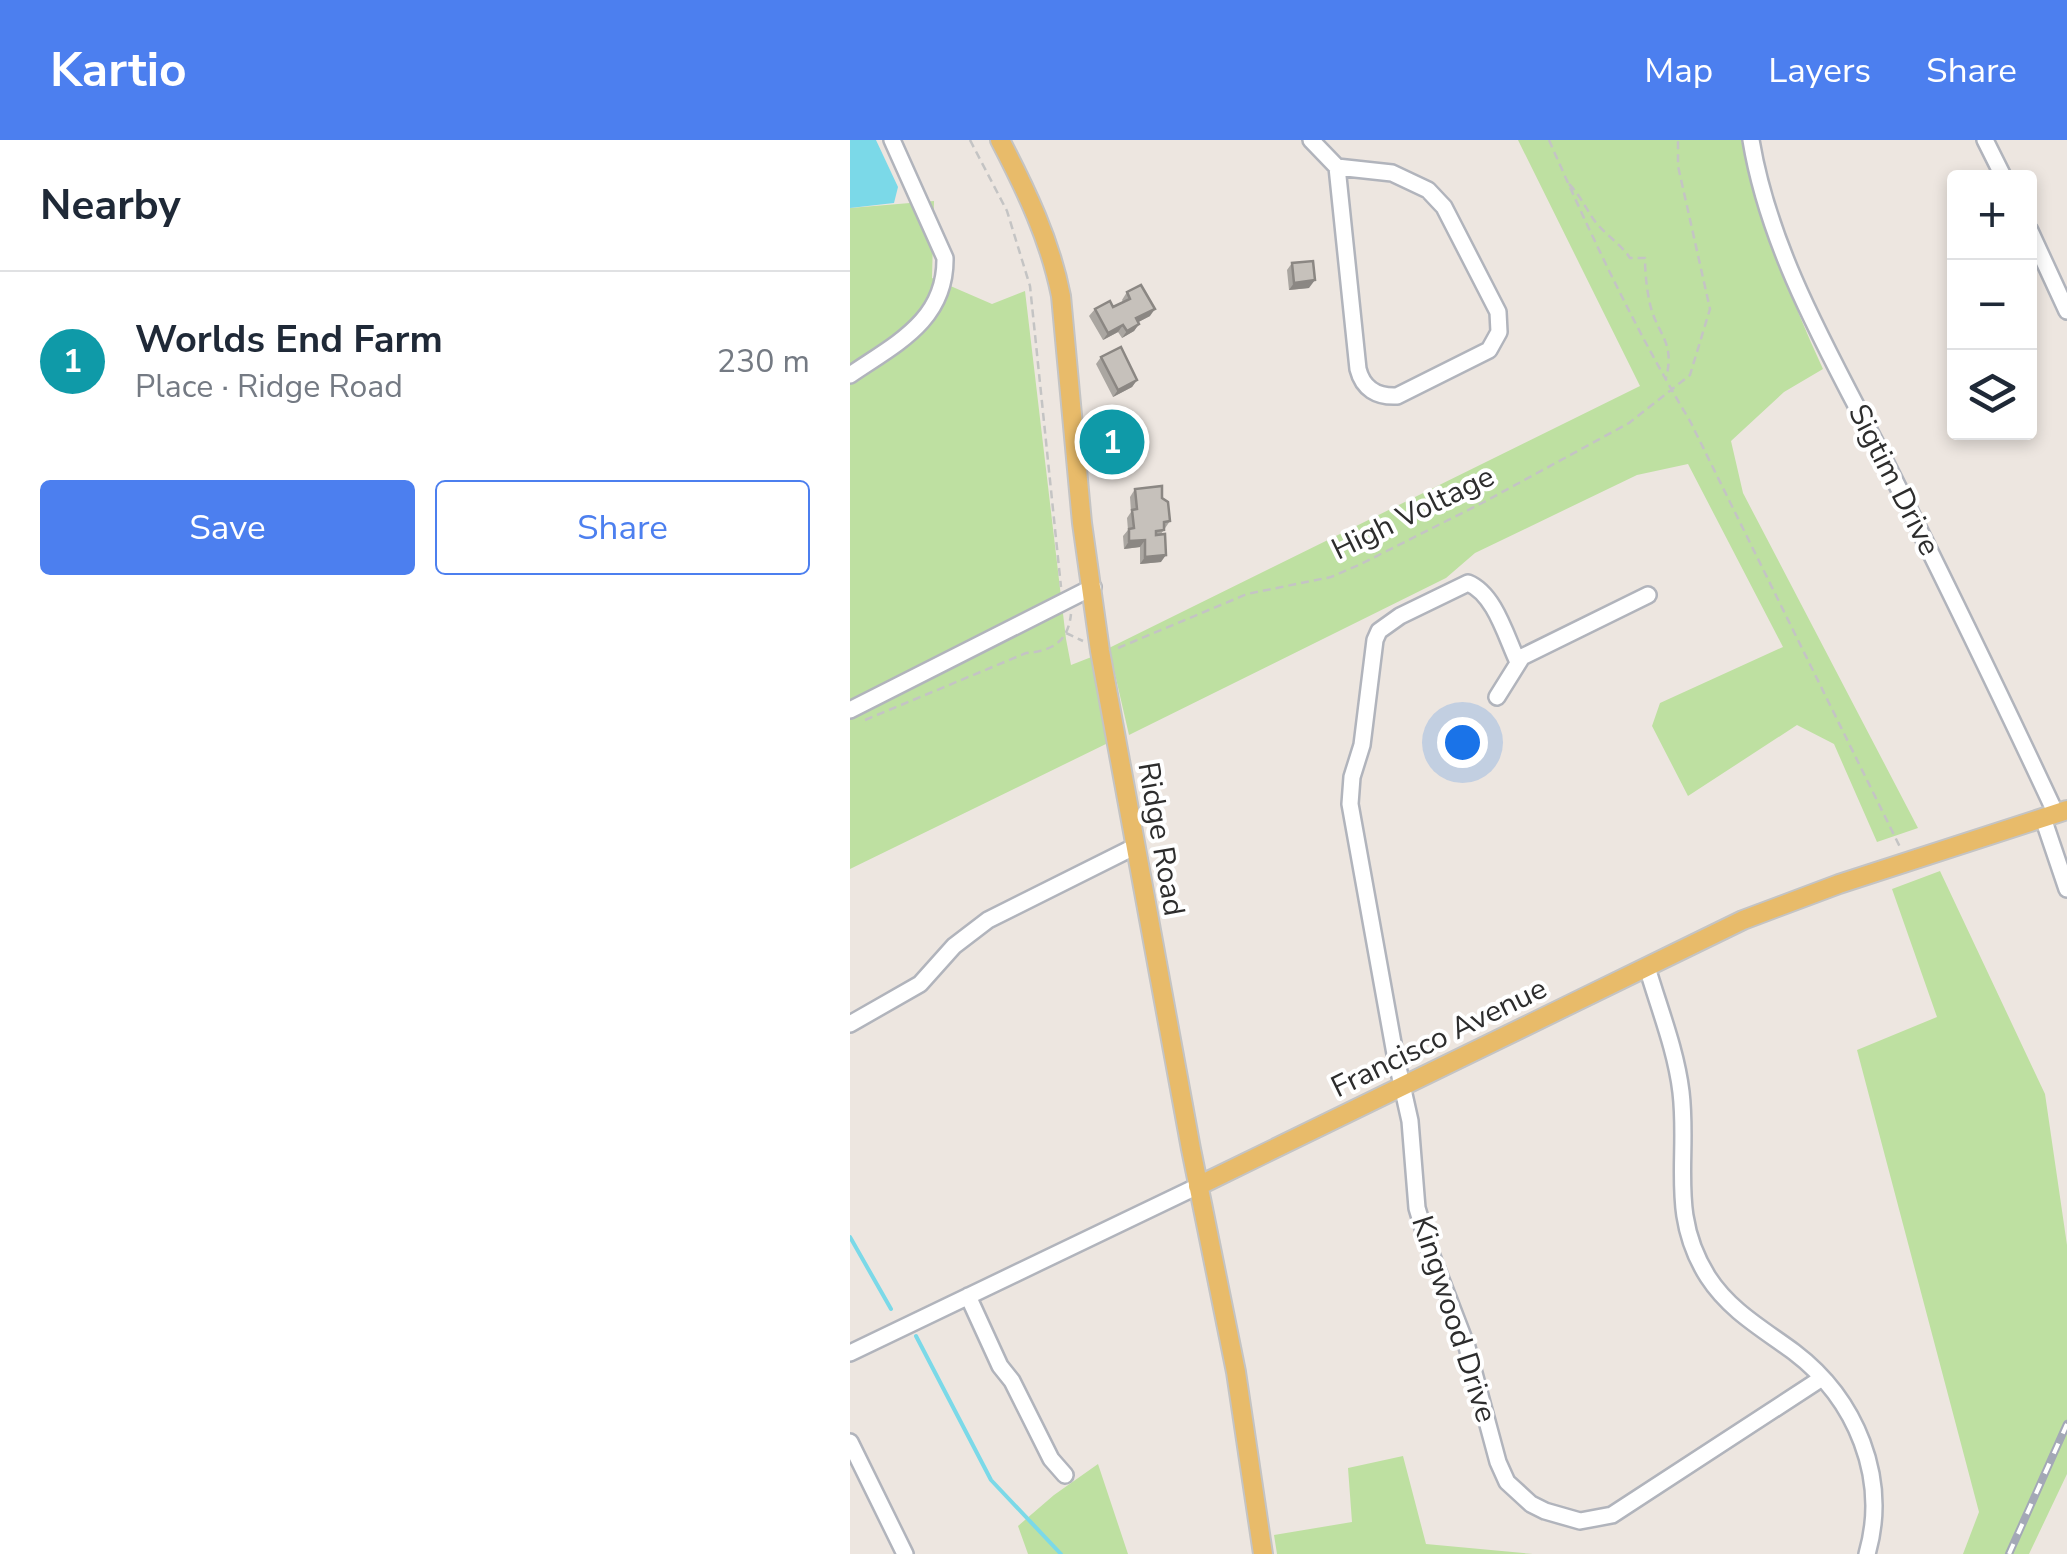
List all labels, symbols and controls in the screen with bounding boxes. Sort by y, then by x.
text: Kartio [50,37,187,103]
text: Map [1644,47,1713,94]
text: Layers [1768,47,1871,94]
text: Share [1926,47,2017,94]
map controls [1947,170,2037,440]
button: + [1947,170,2037,260]
text: Nearby [40,177,181,234]
button: − [1947,260,2037,350]
text: Worlds End Farm [135,314,443,365]
text: 1 [63,340,82,383]
text: 230 m [717,340,810,383]
button: layers [1947,350,2037,440]
text: Place · Ridge Road [135,365,403,408]
street label: Sigtim Drive [1838,397,1950,563]
pin: 1 [1080,404,1144,480]
street label: High Voltage [1325,456,1501,570]
button: Save [40,480,415,575]
button: Share [435,480,810,575]
your location [1437,717,1488,768]
street label: Ridge Road [1127,759,1195,919]
street label: Francisco Avenue [1324,968,1554,1108]
street label: Kingwood Drive [1401,1210,1507,1428]

